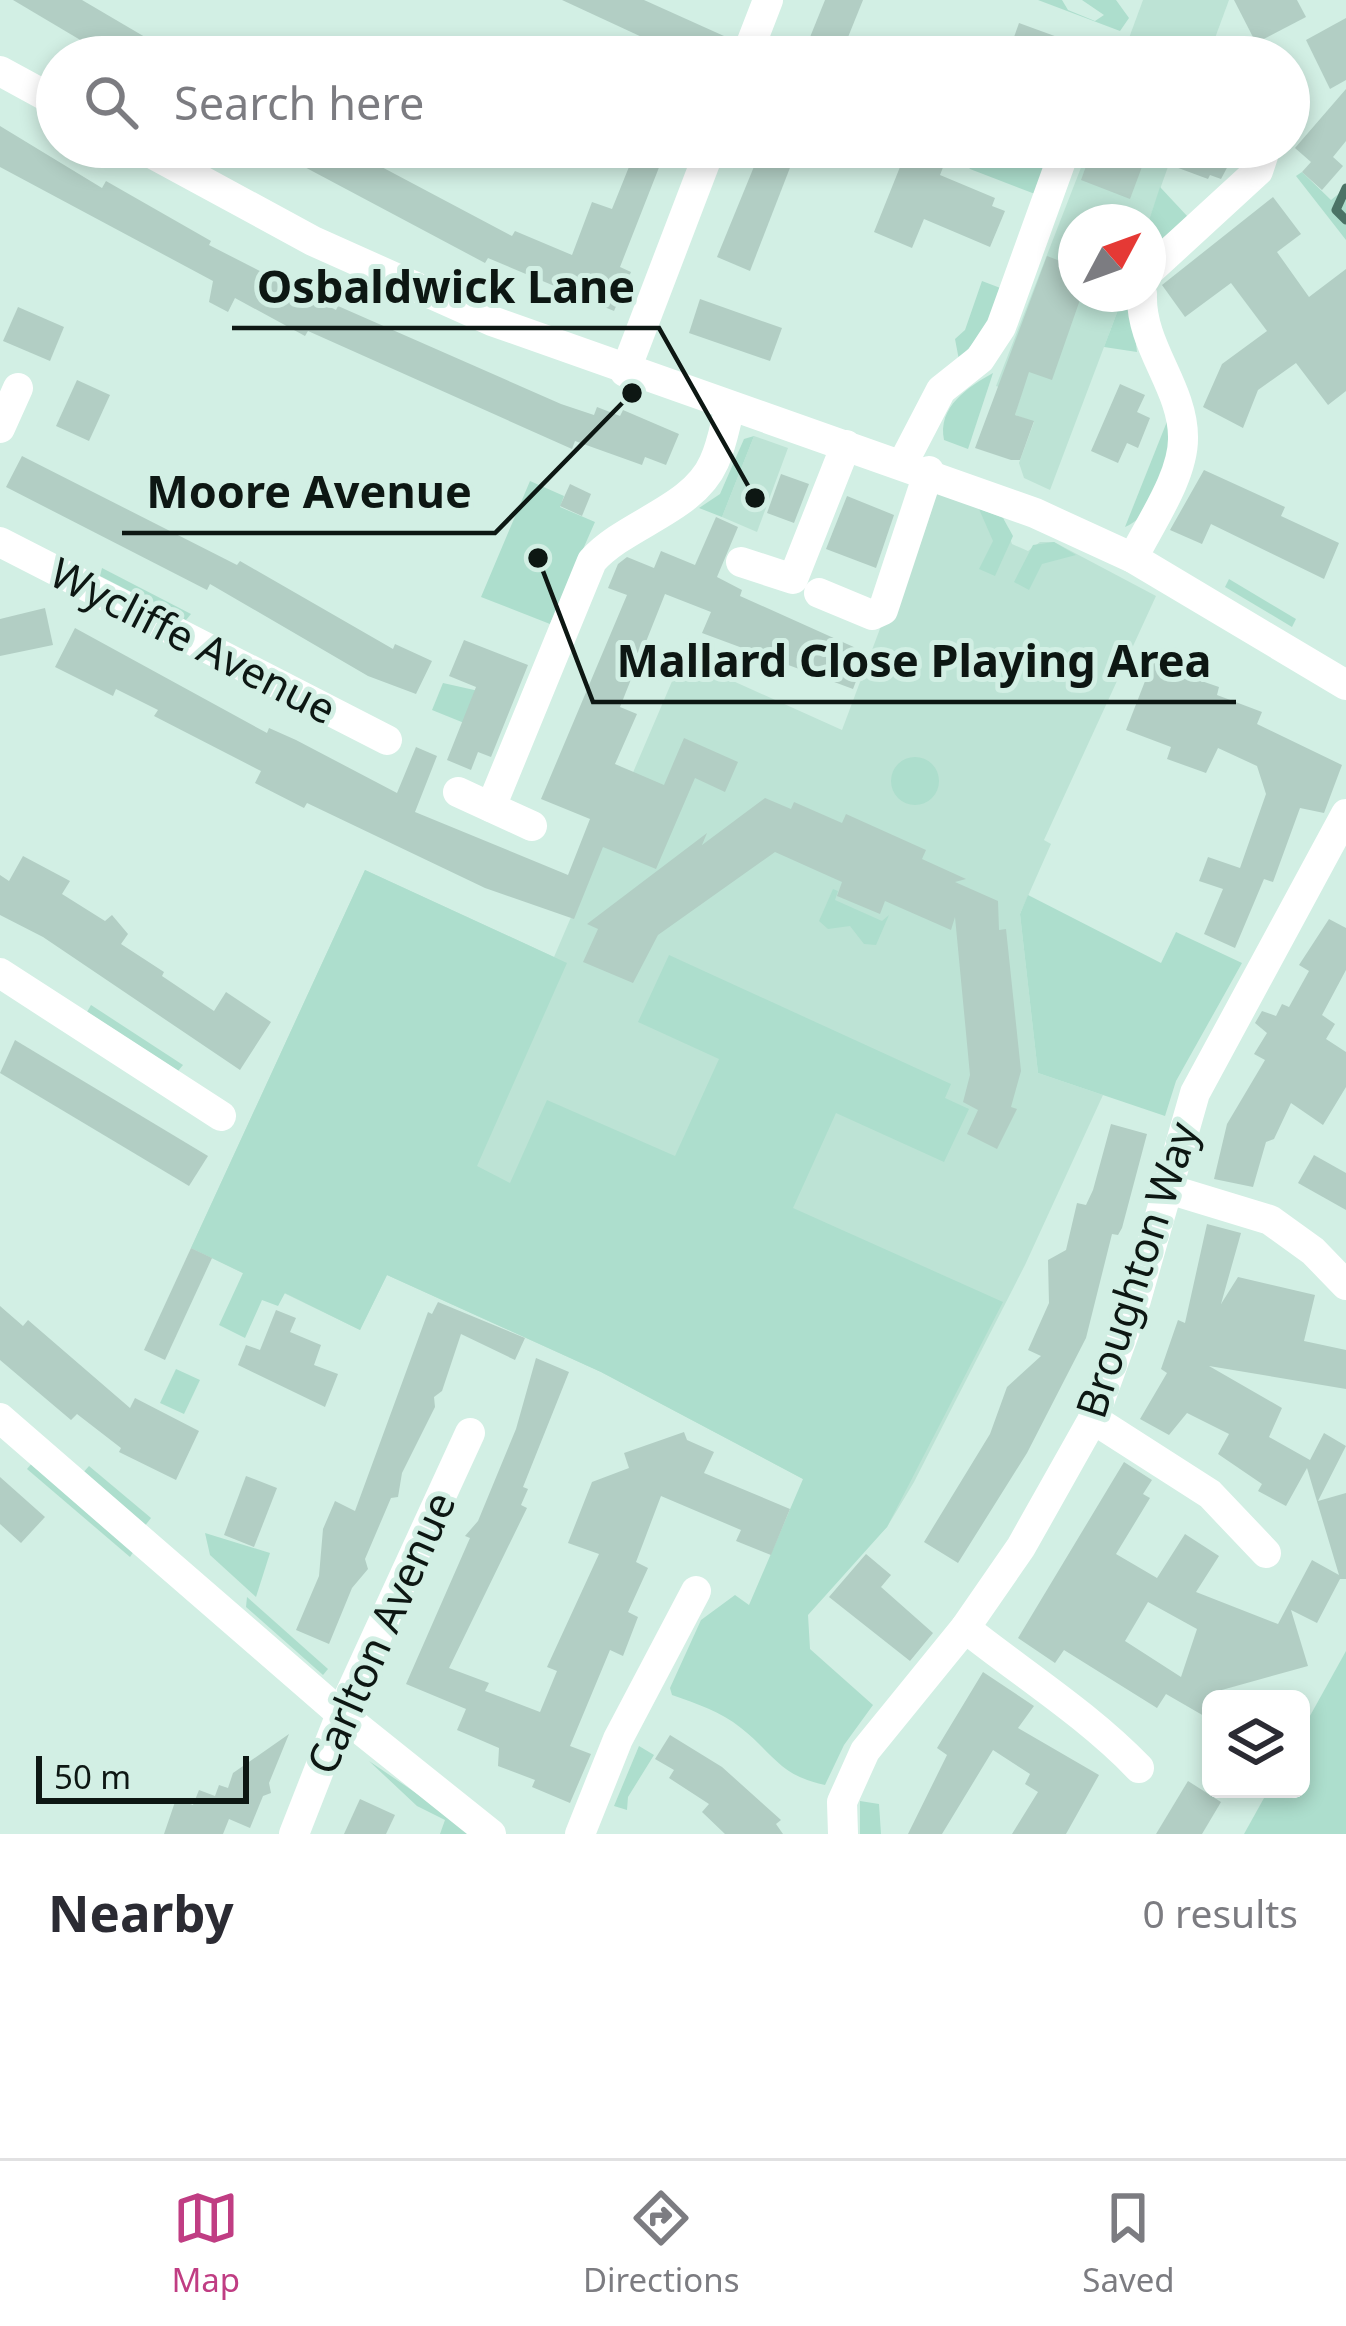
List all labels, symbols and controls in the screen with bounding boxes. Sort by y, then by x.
search box [36,36,1310,168]
icon: search [78,69,144,135]
text: Search here [174,72,424,133]
north arrow [1058,204,1166,312]
callout: Osbaldwick Lane [232,247,659,328]
text: Osbaldwick Lane [257,255,635,316]
callout: Moore Avenue [122,452,495,533]
text: Moore Avenue [146,460,472,521]
street label: Wycliffe Avenue [41,543,346,736]
callout: Mallard Close Playing Area [593,621,1236,702]
text: Mallard Close Playing Area [616,629,1212,690]
street label: Broughton Way [1061,1114,1210,1425]
street label: Carlton Avenue [292,1482,467,1782]
map controls [1202,1690,1310,1798]
button: layers [1202,1690,1310,1798]
scale bar [36,1750,249,1803]
text: 50 m [54,1754,131,1799]
text: Nearby [48,1877,234,1947]
text: 0 results [1143,1886,1298,1939]
tab: Map [171,2185,240,2302]
tab: Directions [583,2185,740,2302]
tab: Saved [1082,2185,1175,2302]

